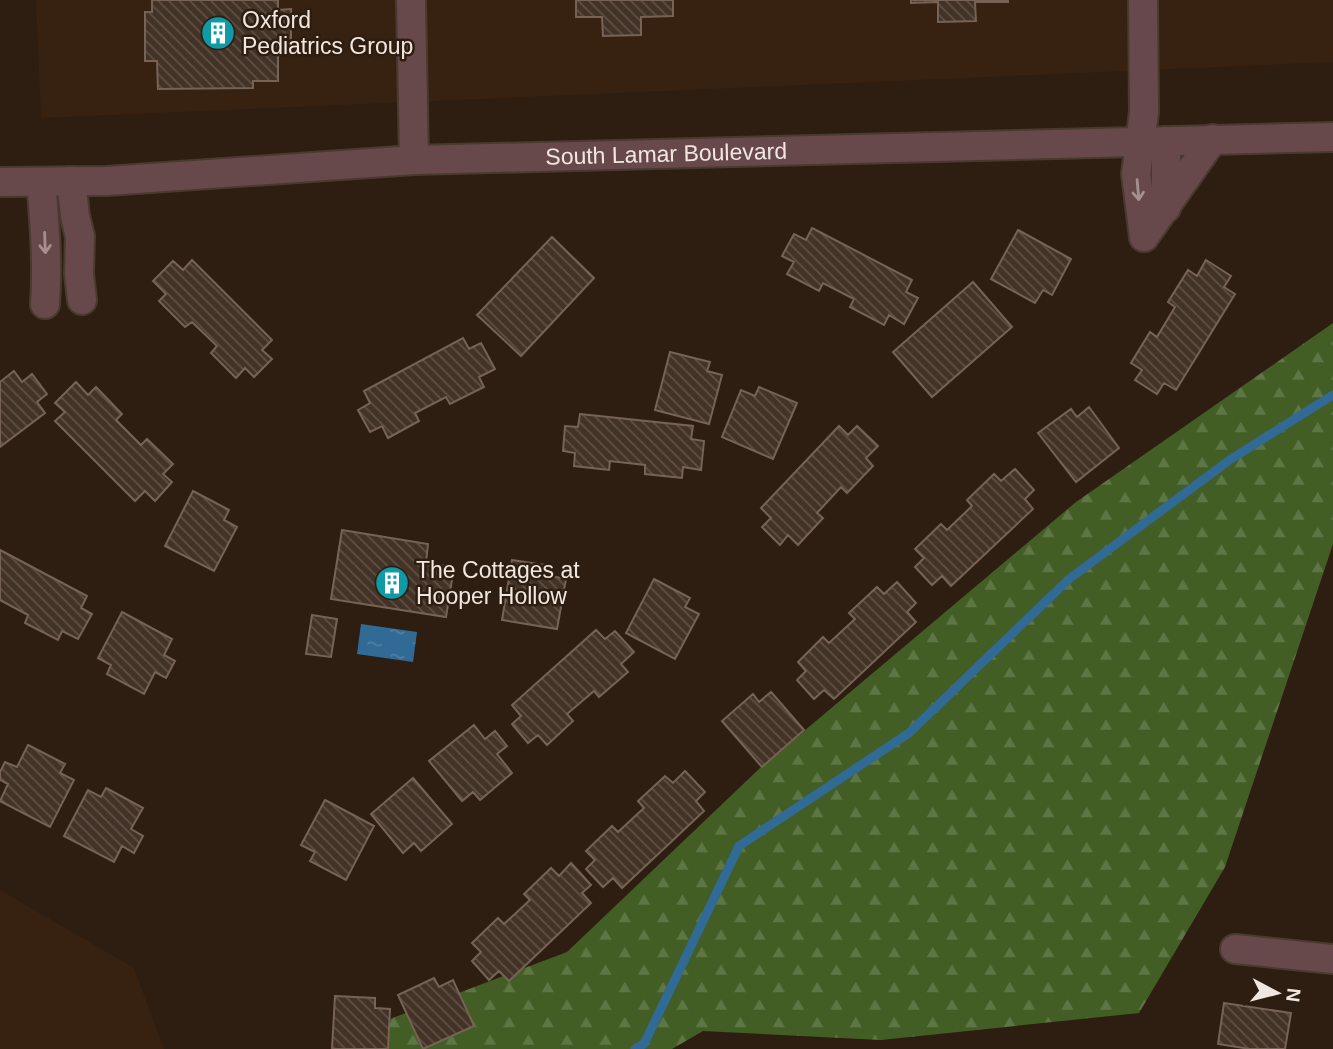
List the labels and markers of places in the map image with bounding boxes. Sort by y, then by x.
place label: Oxford Pediatrics Group [242,7,413,59]
building icon: Oxford Pediatrics Group [199,14,237,52]
place label: The Cottages at Hooper Hollow [416,557,580,609]
building icon: The Cottages at Hooper Hollow [373,564,411,602]

